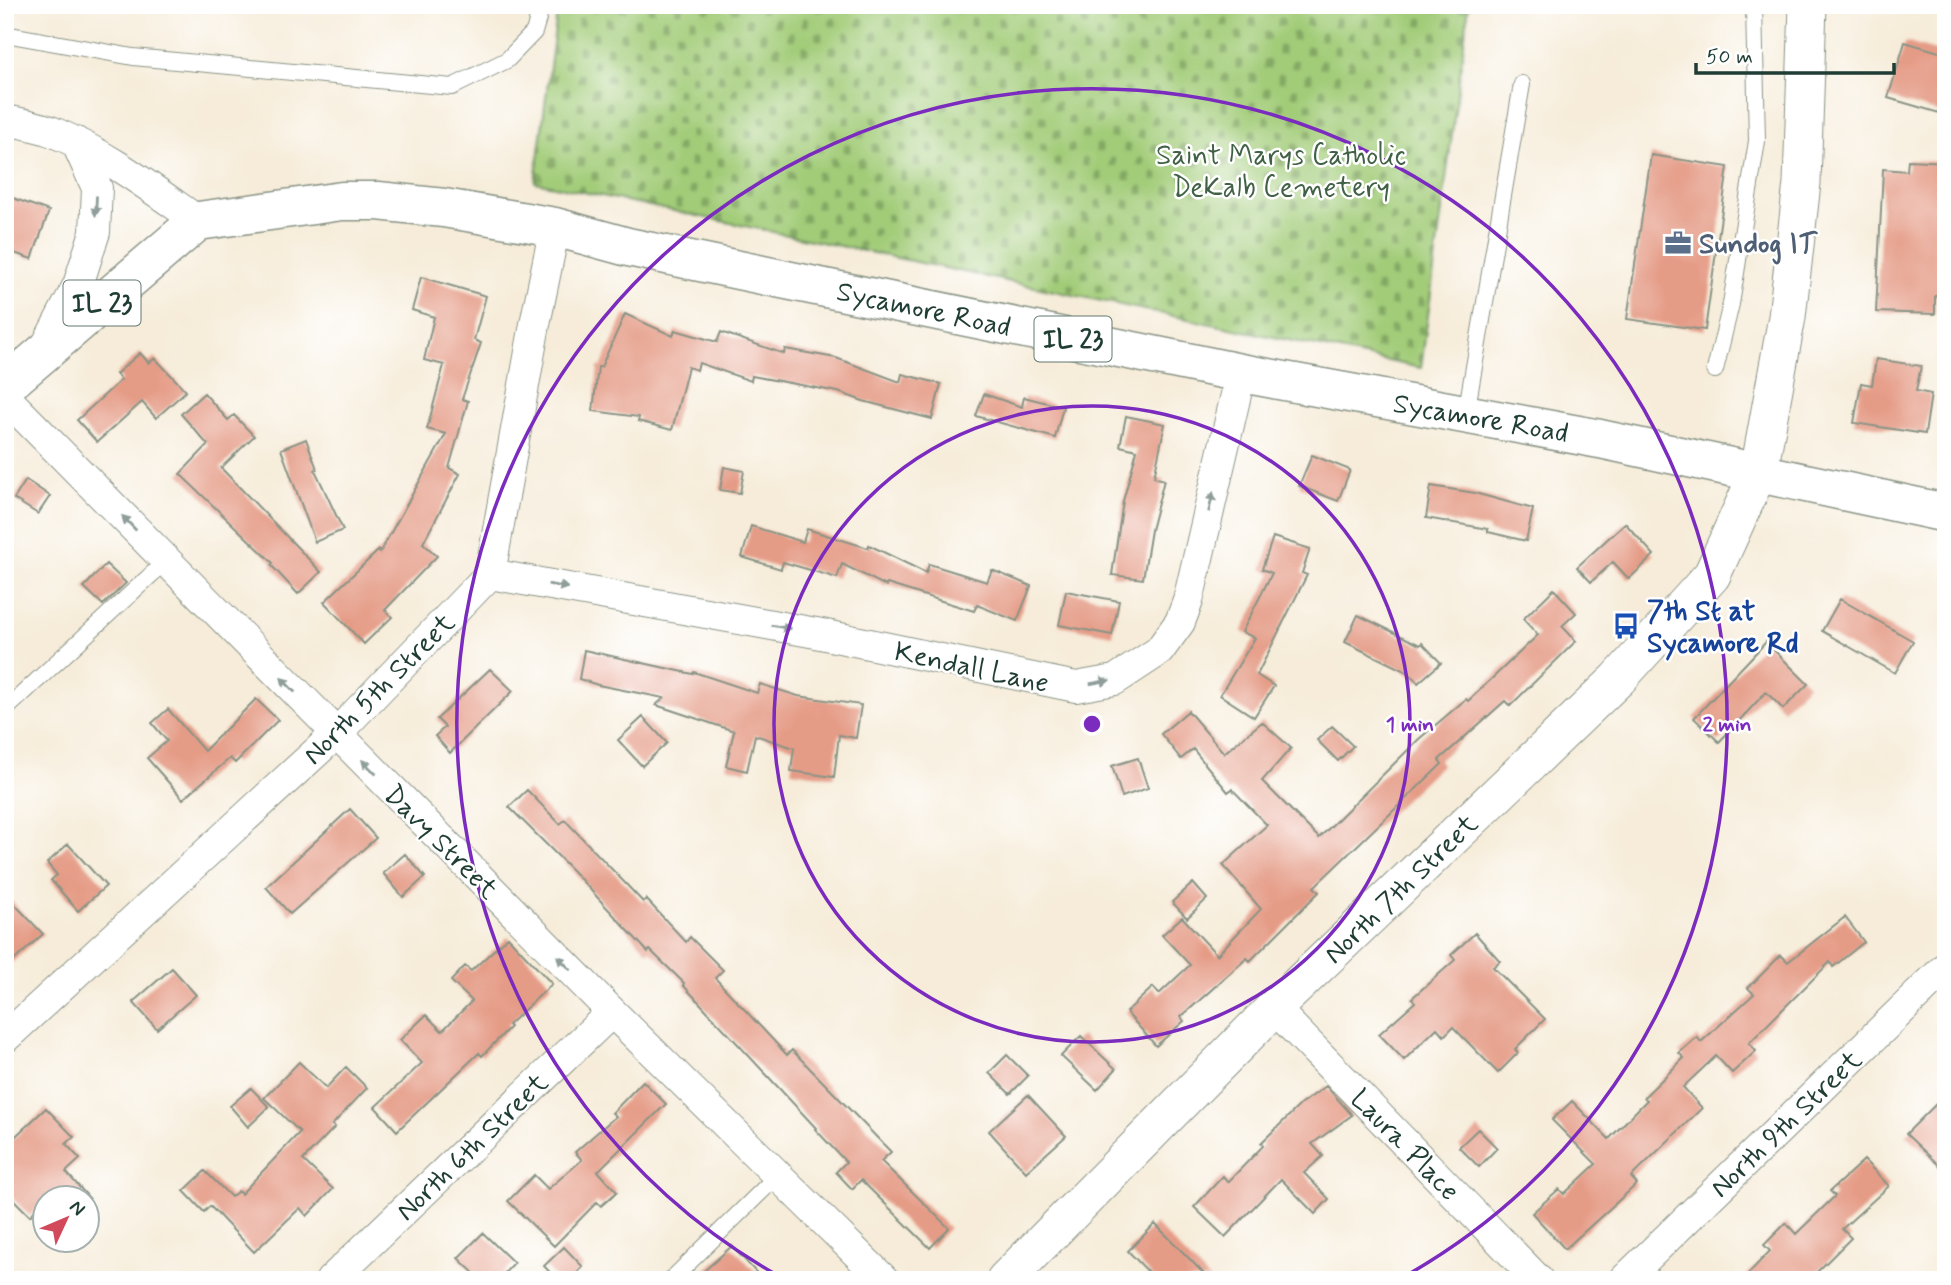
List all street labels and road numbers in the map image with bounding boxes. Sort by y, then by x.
street label: Sycamore Road [833,274,1014,347]
road number: IL 23 [64,280,140,326]
road number: IL 23 [1034,316,1112,362]
street label: Sycamore Road [1390,386,1571,453]
street label: North 5th Street [296,605,464,774]
street label: Kendall Lane [891,634,1052,703]
street label: Davy Street [375,777,506,909]
street label: North 7th Street [1317,806,1487,973]
street label: North 9th Street [1703,1042,1871,1207]
street label: North 6th Street [389,1065,557,1230]
street label: Laura Place [1341,1082,1467,1210]

